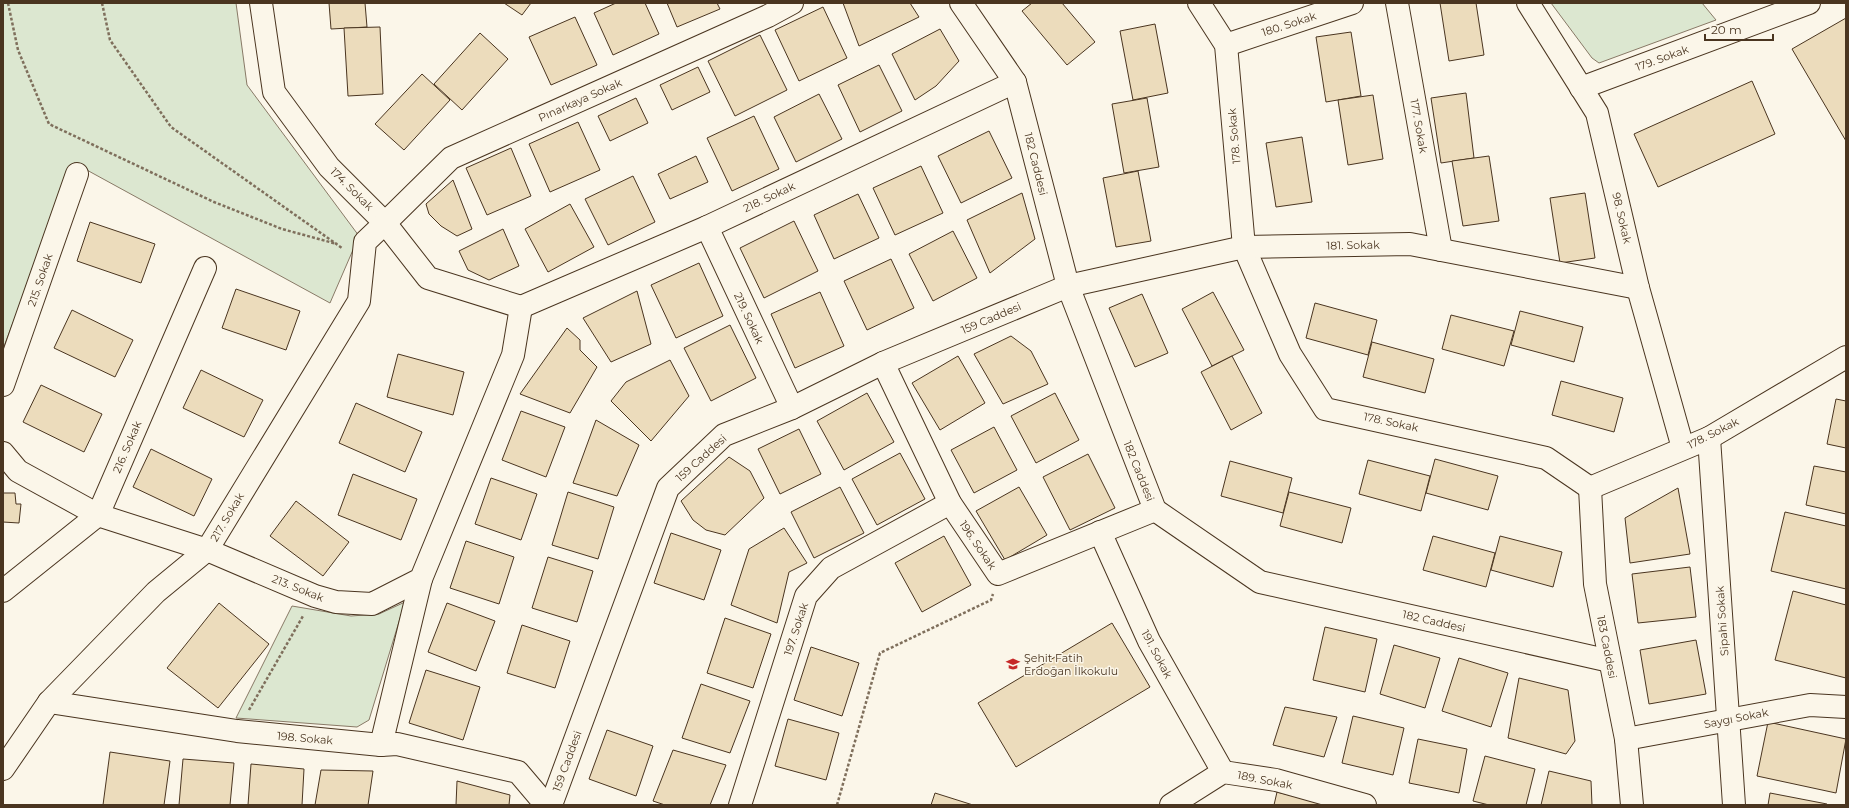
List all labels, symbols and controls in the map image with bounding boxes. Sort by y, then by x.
street label: 180. Sokak [1260,8,1318,39]
scale bar [1705,16,1773,42]
text: 20 m [1711,22,1742,37]
street label: 179. Sokak [1634,42,1691,74]
street label: Pınarkaya Sokak [536,75,624,125]
street label: 177. Sokak [1407,98,1431,155]
street label: 178. Sokak [1225,107,1243,164]
street label: 182 Caddesi [1021,131,1051,197]
street label: 174. Sokak [327,164,377,214]
street label: 218. Sokak [741,179,798,215]
street label: 98. Sokak [1609,191,1635,245]
street label: 181. Sokak [1326,238,1380,252]
street label: 215. Sokak [24,251,56,308]
street label: 219. Sokak [731,290,767,346]
street label: 159 Caddesi [959,299,1023,337]
street label: 178. Sokak [1362,409,1420,435]
street label: 178. Sokak [1685,414,1741,452]
street label: 216. Sokak [110,418,144,475]
street label: 159 Caddesi [673,431,729,485]
street label: 182 Caddesi [1120,439,1158,503]
street label: 217. Sokak [207,490,247,544]
street label: 196. Sokak [957,518,1000,572]
street label: 213. Sokak [270,571,326,605]
street label: Sipahi Sokak [1713,585,1731,656]
street label: 197. Sokak [781,600,811,657]
street label: 182 Caddesi [1401,607,1467,635]
street label: 183 Caddesi [1594,614,1620,680]
street label: 191. Sokak [1138,627,1176,681]
place label: Şehit Fatih Erdoğan İlkokulu [1024,651,1118,678]
school or university icon: Şehit Fatih Erdoğan İlkokulu [1005,656,1021,672]
street label: Saygı Sokak [1703,705,1770,731]
street label: 198. Sokak [276,729,334,747]
street label: 159 Caddesi [549,729,585,793]
street label: 189. Sokak [1236,768,1294,792]

